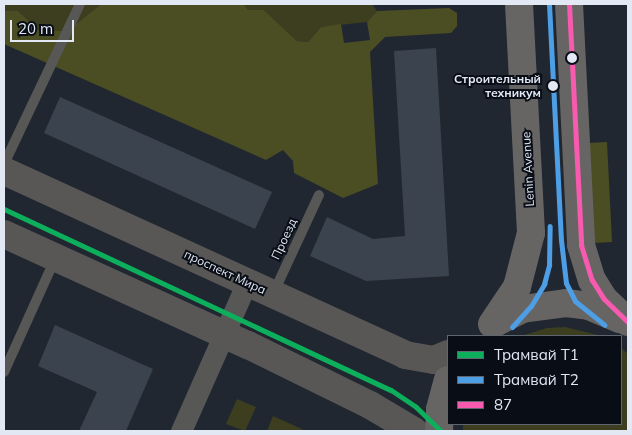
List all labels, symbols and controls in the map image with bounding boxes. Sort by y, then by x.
scale bar [12,10,76,42]
text: 20 m [18,19,53,38]
unlabelled marker [567,53,577,63]
place label: Строительный техникум [454,72,541,100]
marker: Строительный техникум [545,78,561,94]
street label: Lenin Avenue [519,131,537,207]
street label: Проезд [268,216,300,262]
street label: проспект Мира [182,247,268,297]
legend [447,335,622,425]
text: Трамвай T1 [494,345,579,364]
text: Трамвай T2 [494,370,579,389]
text: 87 [494,395,512,414]

